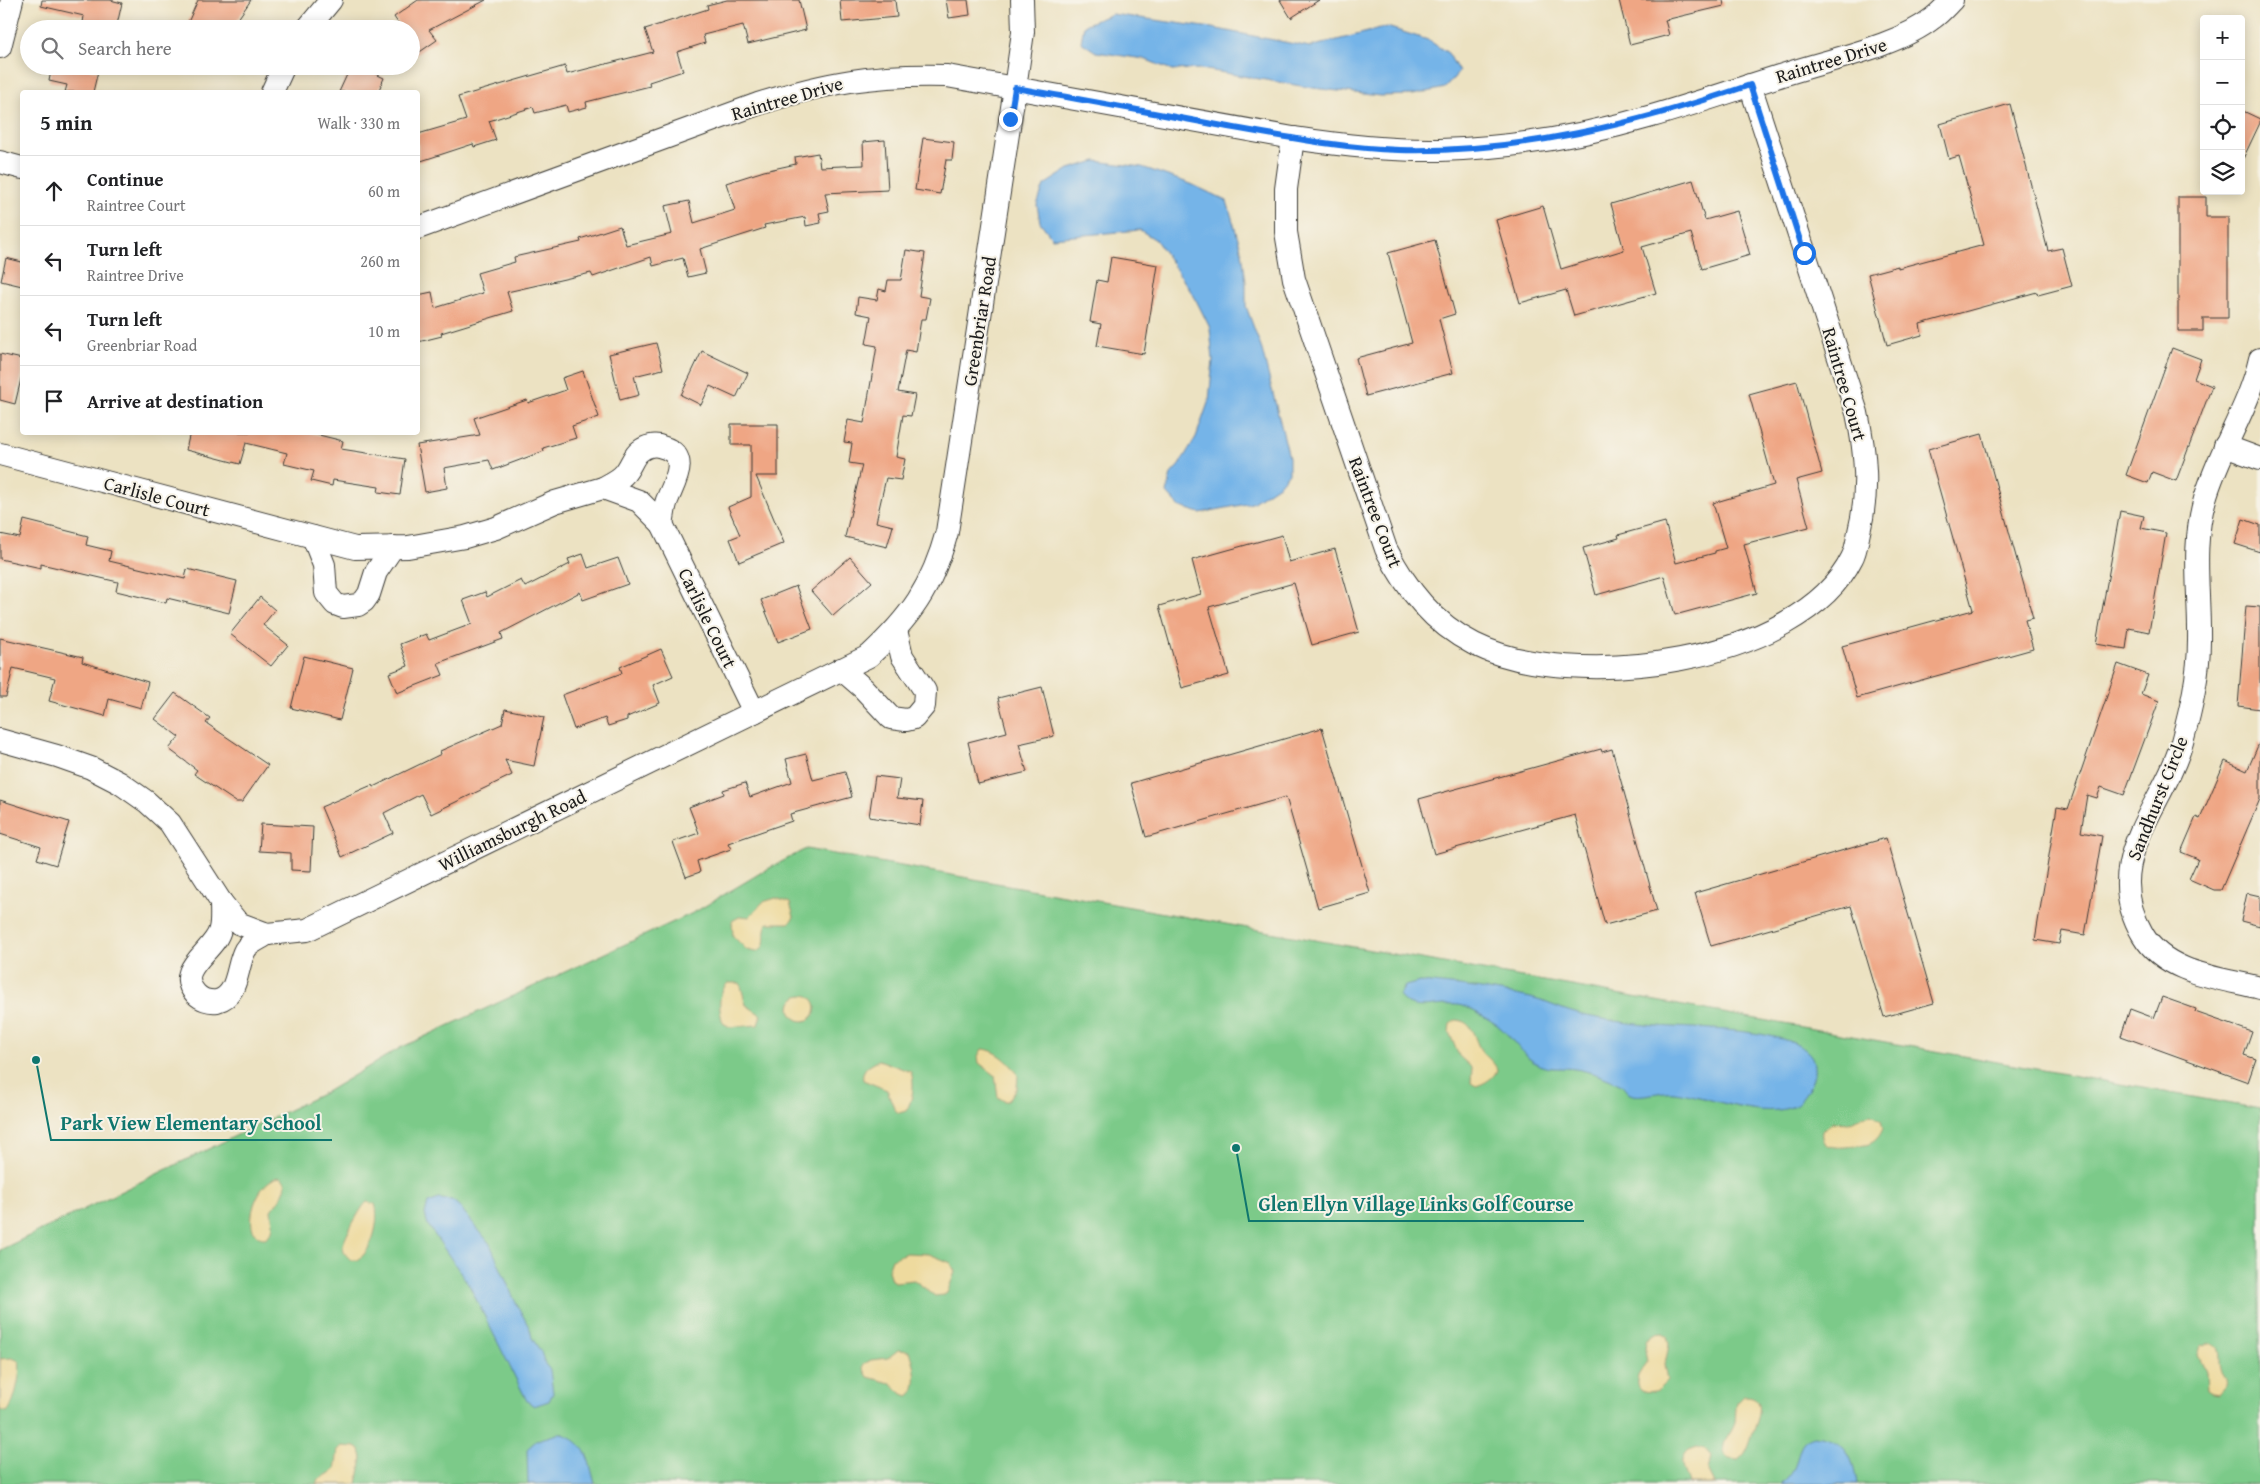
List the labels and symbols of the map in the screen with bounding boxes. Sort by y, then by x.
street label: Raintree Drive [1772,30,1890,90]
street label: Raintree Drive [728,69,846,127]
route end [999,108,1022,131]
route start [1793,242,1816,265]
street label: Greenbriar Road [955,253,1003,388]
street label: Raintree Court [1815,324,1875,444]
street label: Raintree Court [1342,452,1410,572]
street label: Carlisle Court [101,468,213,524]
street label: Carlisle Court [672,563,745,673]
street label: Sandhurst Circle [2119,732,2195,864]
street label: Williamsburgh Road [433,782,591,878]
callout: Park View Elementary School [51,1105,332,1140]
text: Park View Elementary School [61,1108,322,1137]
callout: Glen Ellyn Village Links Golf Course [1249,1186,1584,1221]
text: Glen Ellyn Village Links Golf Course [1258,1189,1574,1218]

